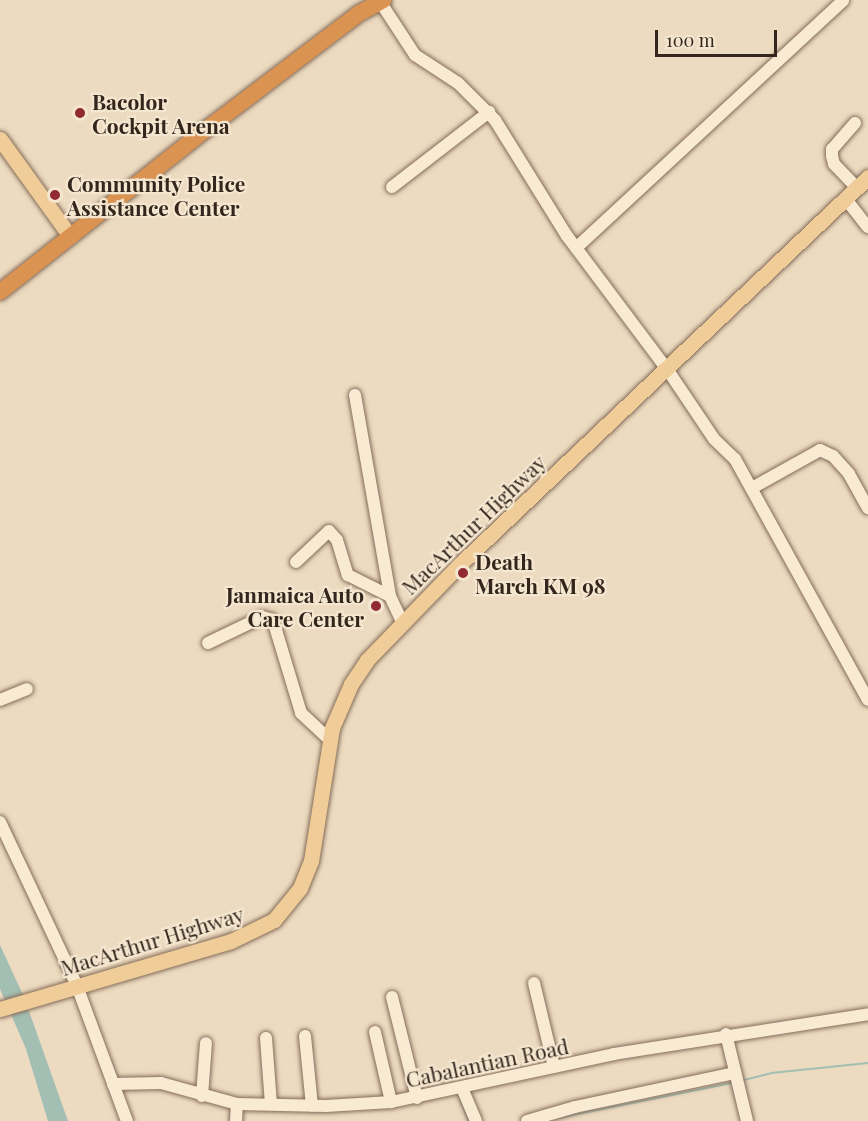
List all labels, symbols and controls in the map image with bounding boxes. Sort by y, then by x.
scale bar [658,18,780,56]
text: 100 m [666,28,715,52]
place label: Bacolor Cockpit Arena [92,88,231,138]
marker: Bacolor Cockpit Arena [73,106,87,120]
place label: Community Police Assistance Center [67,170,246,220]
marker: Community Police Assistance Center [48,188,62,202]
street label: MacArthur Highway [396,449,550,599]
place label: Death March KM 98 [475,548,606,598]
marker: Death March KM 98 [456,566,470,580]
place label: Janmaica Auto Care Center [225,581,364,631]
marker: Janmaica Auto Care Center [369,599,383,613]
street label: MacArthur Highway [57,900,247,980]
street label: Cabalantian Road [403,1032,571,1092]

